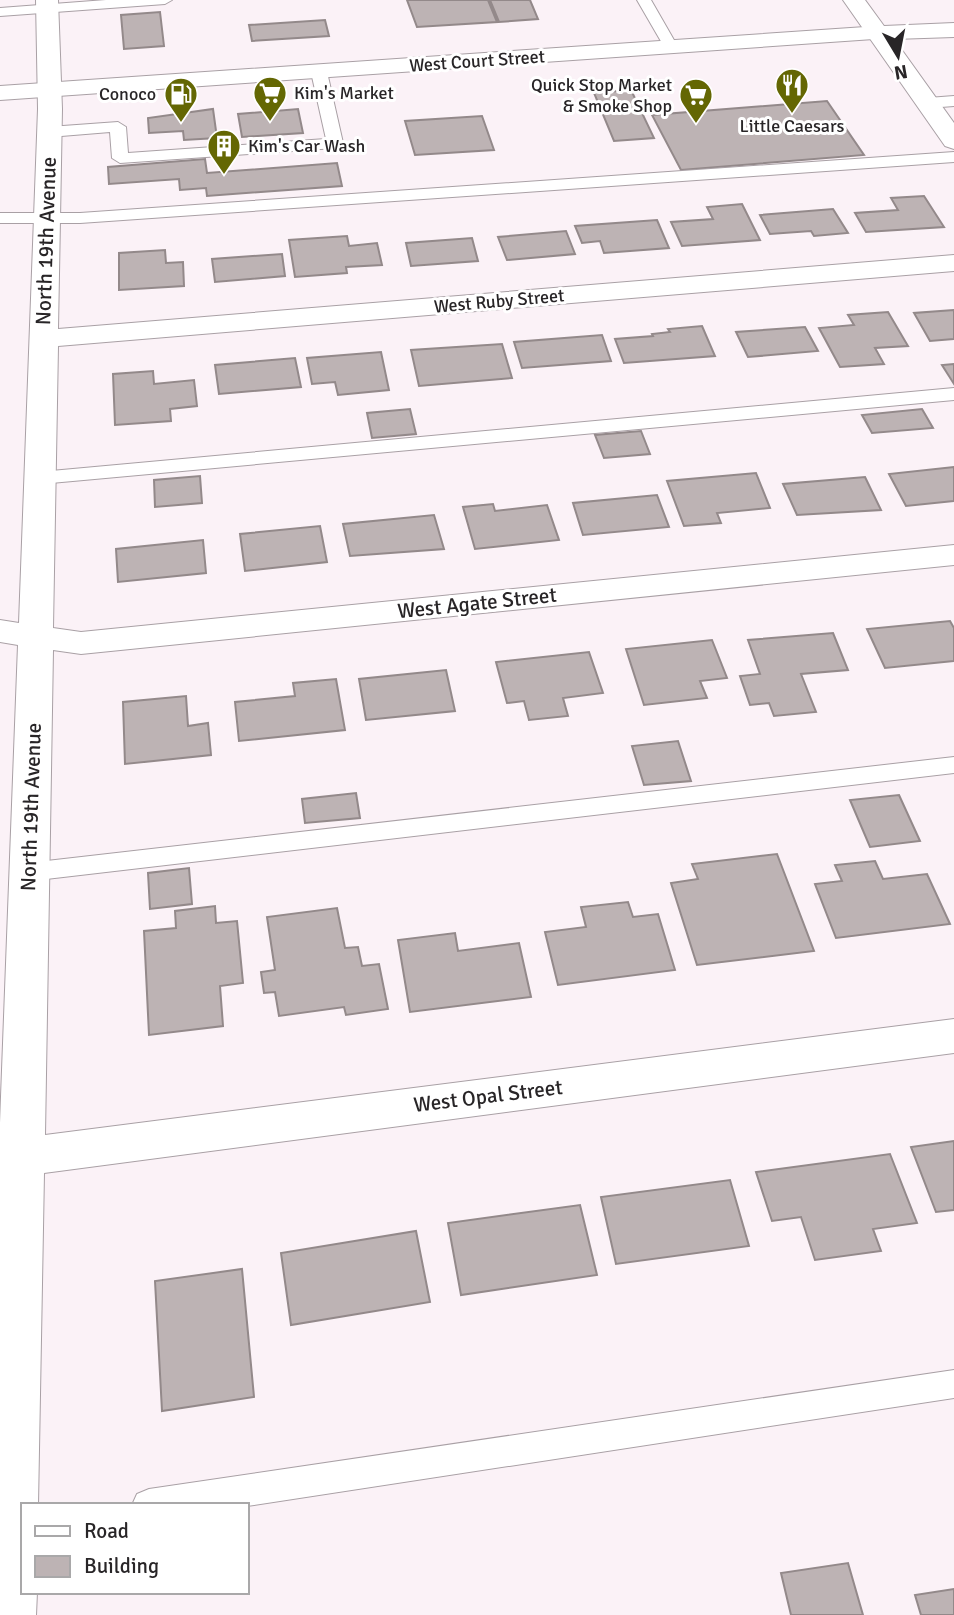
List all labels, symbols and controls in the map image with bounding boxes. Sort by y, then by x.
north arrow [863,21,933,91]
street label: West Court Street [408,45,546,77]
text: N [892,59,909,85]
restaurant icon: Little Caesars [773,66,811,115]
supermarket icon: Kim's Market [251,74,289,123]
place label: Quick Stop Market & Smoke Shop [531,74,672,117]
fuel station icon: Conoco [162,75,200,124]
supermarket icon: Quick Stop Market & Smoke Shop [677,76,715,125]
place label: Kim's Market [294,82,394,104]
place label: Conoco [99,83,156,105]
place label: Little Caesars [740,115,845,137]
building icon: Kim's Car Wash [205,127,243,176]
place label: Kim's Car Wash [248,135,365,157]
street label: North 19th Avenue [30,156,62,326]
street label: West Ruby Street [433,284,565,318]
street label: West Agate Street [396,582,558,624]
street label: North 19th Avenue [15,722,47,892]
street label: West Opal Street [412,1074,564,1118]
legend [21,1503,248,1594]
text: Road [84,1518,129,1544]
text: Building [84,1553,159,1579]

